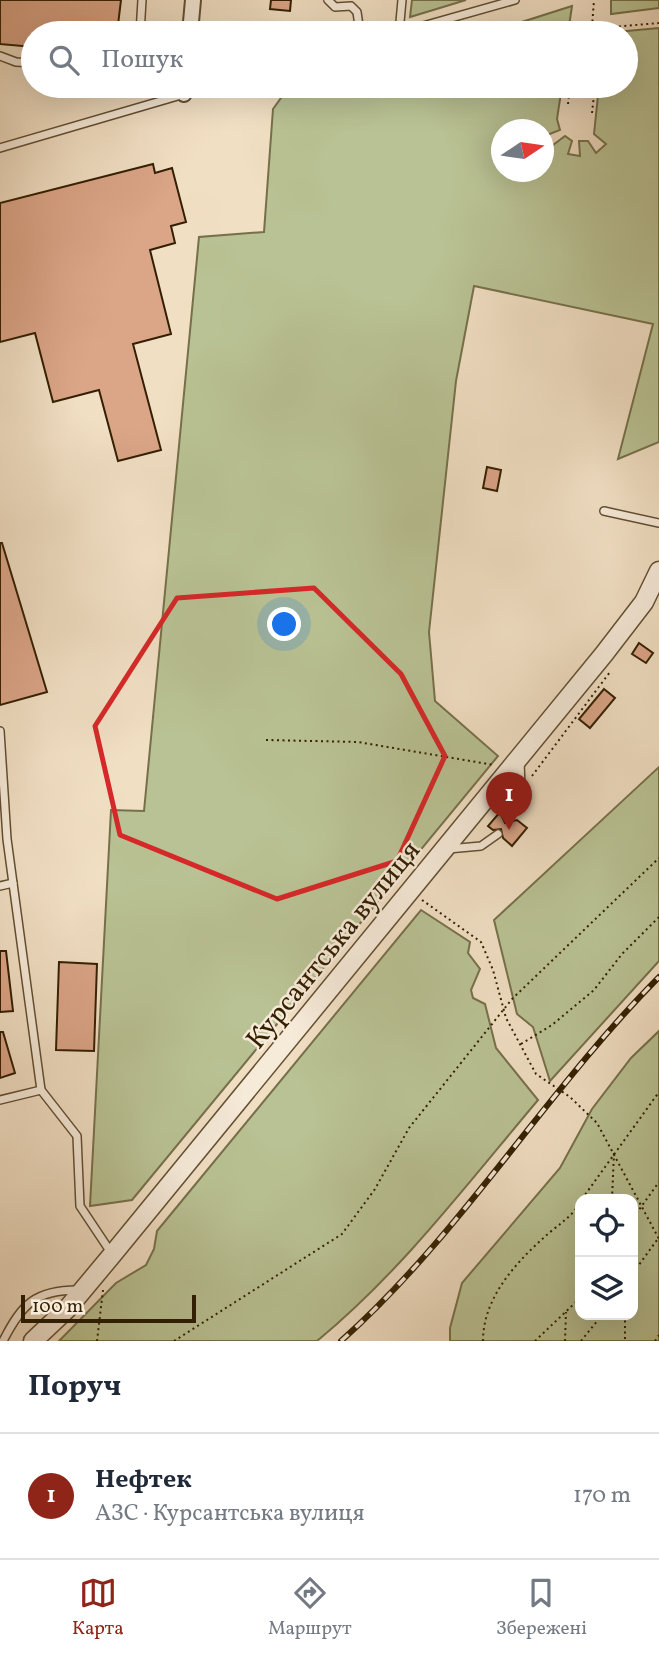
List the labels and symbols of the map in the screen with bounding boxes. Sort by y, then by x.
north arrow [491,119,554,182]
your location [267,607,301,641]
pin: 1 [486,772,532,830]
street label: Курсантська вулиця [238,833,430,1058]
scale bar [21,1292,196,1324]

